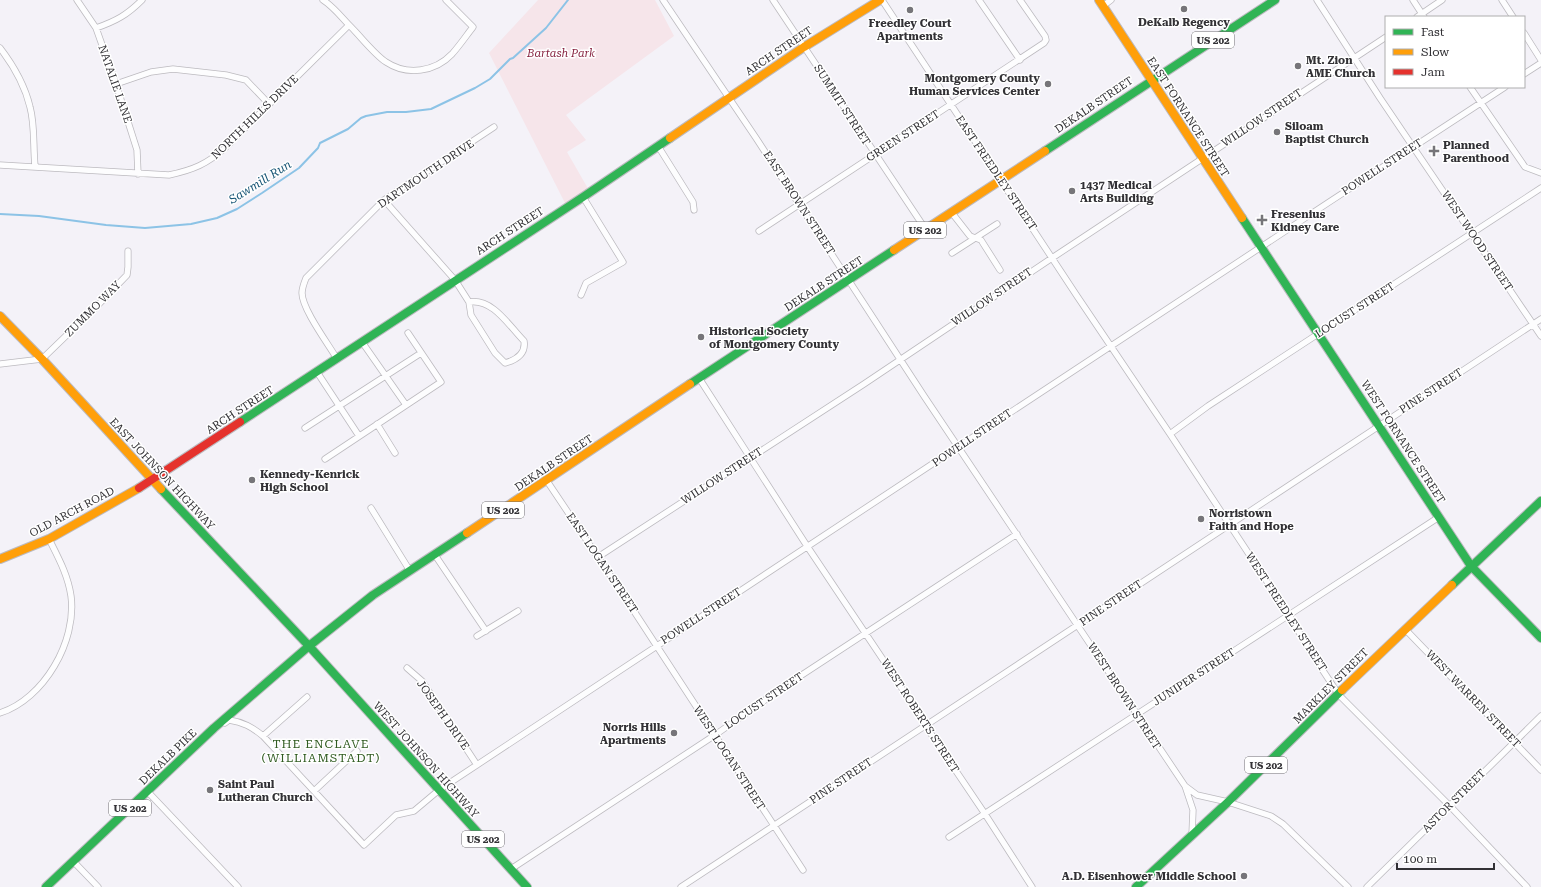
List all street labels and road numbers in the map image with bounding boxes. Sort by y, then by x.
street label: ARCH STREET [743,24,815,78]
road number: US 202 [1192,32,1234,48]
street label: NATALIE LANE [96,43,134,125]
street label: EAST FORNANCE STREET [1144,54,1232,180]
street label: SUMMIT STREET [811,62,873,148]
street label: NORTH HILLS DRIVE [209,72,301,162]
street label: DEKALB STREET [1052,74,1136,136]
street label: WILLOW STREET [1219,86,1305,150]
street label: GREEN STREET [864,107,942,165]
street label: EAST FREEDLEY STREET [953,113,1039,233]
street label: POWELL STREET [1339,136,1425,198]
street label: DARTMOUTH DRIVE [375,137,477,211]
street label: EAST BROWN STREET [761,149,837,257]
street label: WEST WOOD STREET [1439,188,1515,294]
street label: ARCH STREET [474,204,546,258]
road number: US 202 [904,222,946,238]
street label: DEKALB STREET [782,254,866,314]
street label: WILLOW STREET [949,265,1035,329]
street label: ZUMMO WAY [62,278,124,340]
street label: LOCUST STREET [1313,279,1397,341]
street label: PINE STREET [1397,366,1465,416]
street label: WEST FORNANCE STREET [1358,378,1448,506]
street label: ARCH STREET [204,383,276,437]
street label: POWELL STREET [930,406,1014,470]
street label: EAST JOHNSON HIGHWAY [107,415,218,533]
street label: DEKALB STREET [512,432,596,494]
street label: WILLOW STREET [679,445,765,507]
street label: OLD ARCH ROAD [27,484,117,540]
road number: US 202 [482,502,524,518]
street label: EAST LOGAN STREET [564,510,640,616]
street label: WEST FREEDLEY STREET [1243,550,1329,674]
street label: PINE STREET [1077,577,1145,629]
street label: POWELL STREET [658,585,744,647]
street label: WEST BROWN STREET [1085,640,1163,752]
street label: JUNIPER STREET [1150,646,1238,708]
street label: MARKLEY STREET [1291,646,1371,726]
street label: WEST WARREN STREET [1423,648,1523,750]
street label: WEST ROBERTS STREET [878,657,962,775]
street label: LOCUST STREET [722,670,806,732]
street label: JOSEPH DRIVE [414,677,472,753]
street label: WEST JOHNSON HIGHWAY [371,699,482,821]
street label: WEST LOGAN STREET [690,703,768,813]
street label: DEKALB PIKE [137,726,199,788]
street label: PINE STREET [807,755,875,807]
road number: US 202 [1245,757,1287,773]
street label: ASTOR STREET [1420,767,1488,835]
road number: US 202 [109,800,151,816]
road number: US 202 [462,831,504,847]

